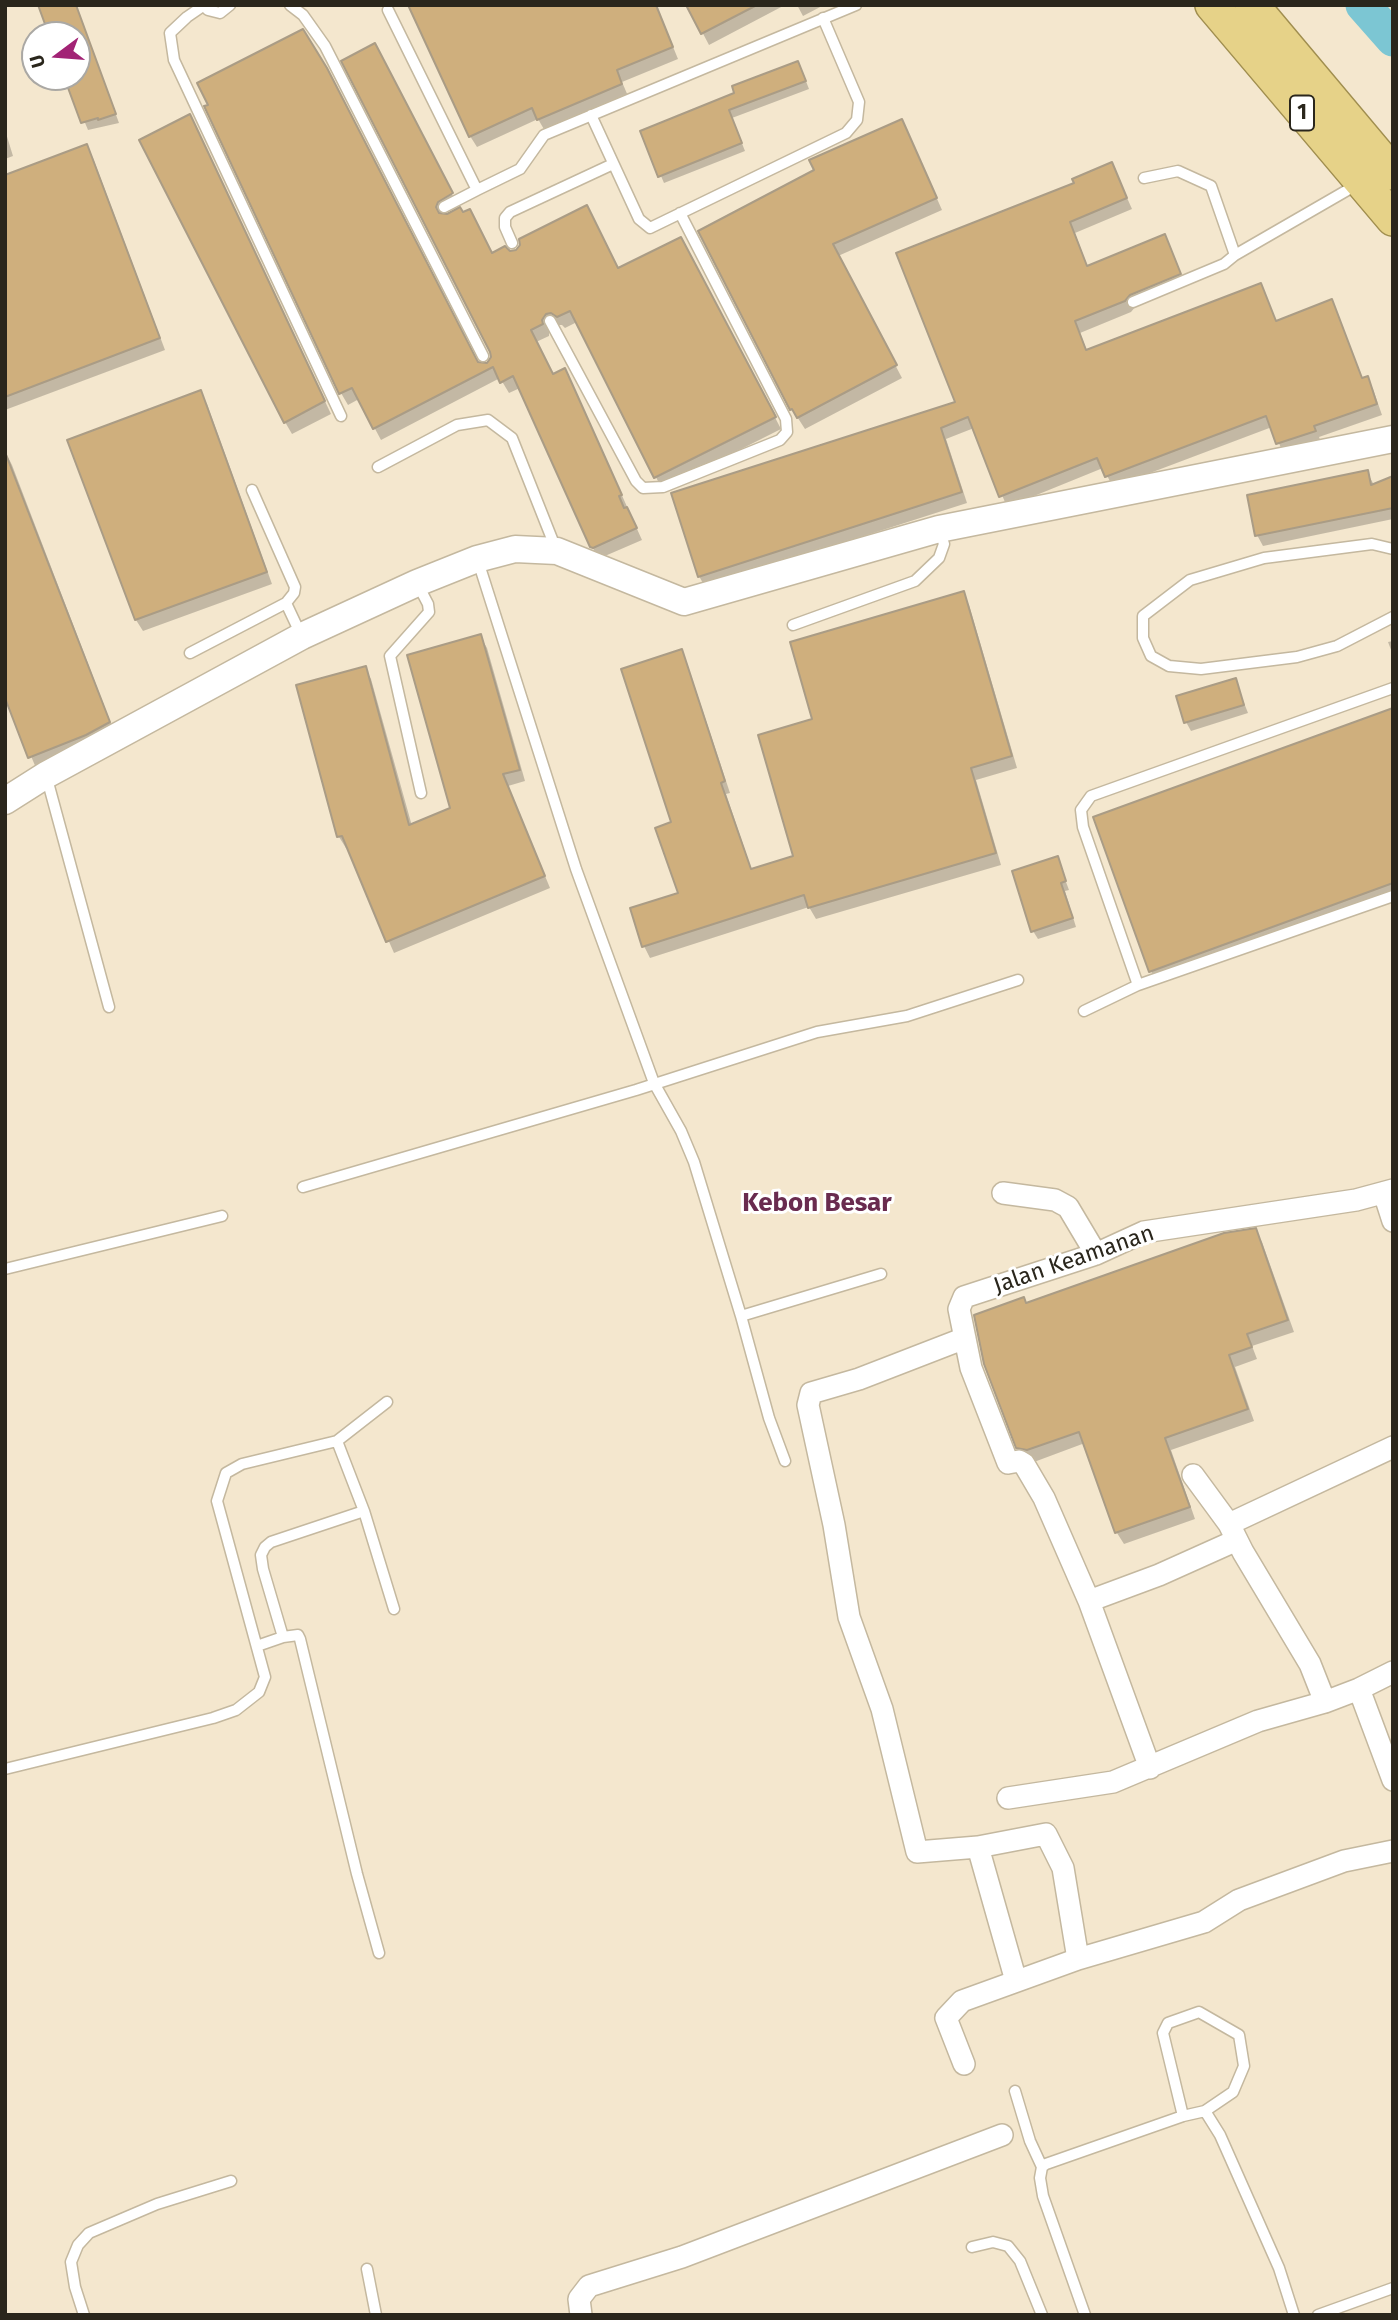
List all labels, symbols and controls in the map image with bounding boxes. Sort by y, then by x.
north arrow [21,21,91,91]
text: U [24,52,50,70]
road number: 1 [1290,96,1314,130]
district label: Kebon Besar [742,1188,892,1220]
street label: Jalan Keamanan [990,1220,1158,1300]

